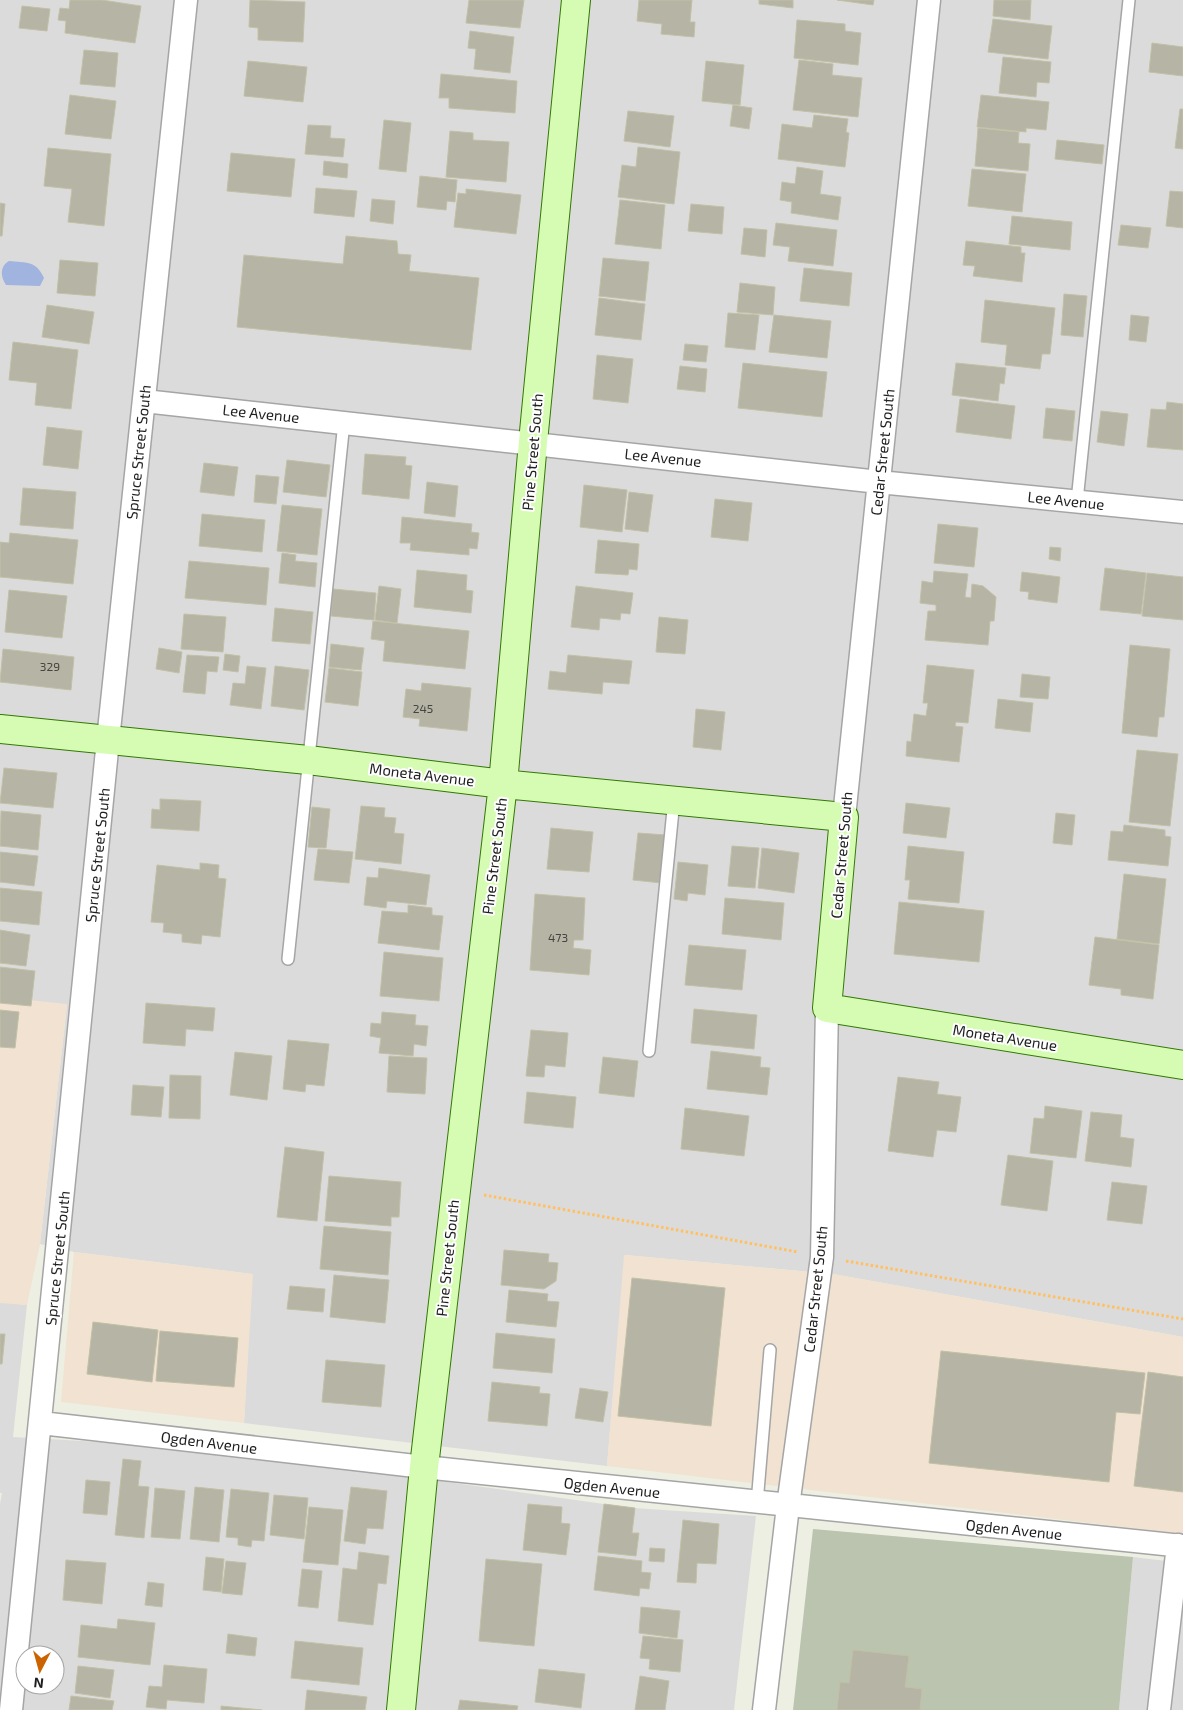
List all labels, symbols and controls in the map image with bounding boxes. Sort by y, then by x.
street label: Spruce Street South [122,384,154,520]
street label: Cedar Street South [866,388,898,516]
street label: Pine Street South [518,393,546,511]
street label: Lee Avenue [222,400,300,426]
street label: Lee Avenue [624,444,702,470]
street label: Lee Avenue [1027,487,1105,513]
house number: 329 [40,659,60,673]
house number: 245 [413,701,433,715]
street label: Moneta Avenue [368,759,476,789]
street label: Spruce Street South [81,787,113,923]
street label: Cedar Street South [826,791,856,919]
street label: Pine Street South [478,797,510,915]
house number: 473 [548,930,568,944]
street label: Moneta Avenue [951,1020,1059,1054]
street label: Spruce Street South [41,1190,73,1326]
street label: Pine Street South [432,1199,462,1317]
street label: Cedar Street South [799,1225,831,1353]
street label: Ogden Avenue [160,1427,258,1457]
street label: Ogden Avenue [563,1473,661,1501]
street label: Ogden Avenue [965,1515,1063,1543]
north arrow [15,1645,65,1695]
text: N [33,1674,45,1692]

